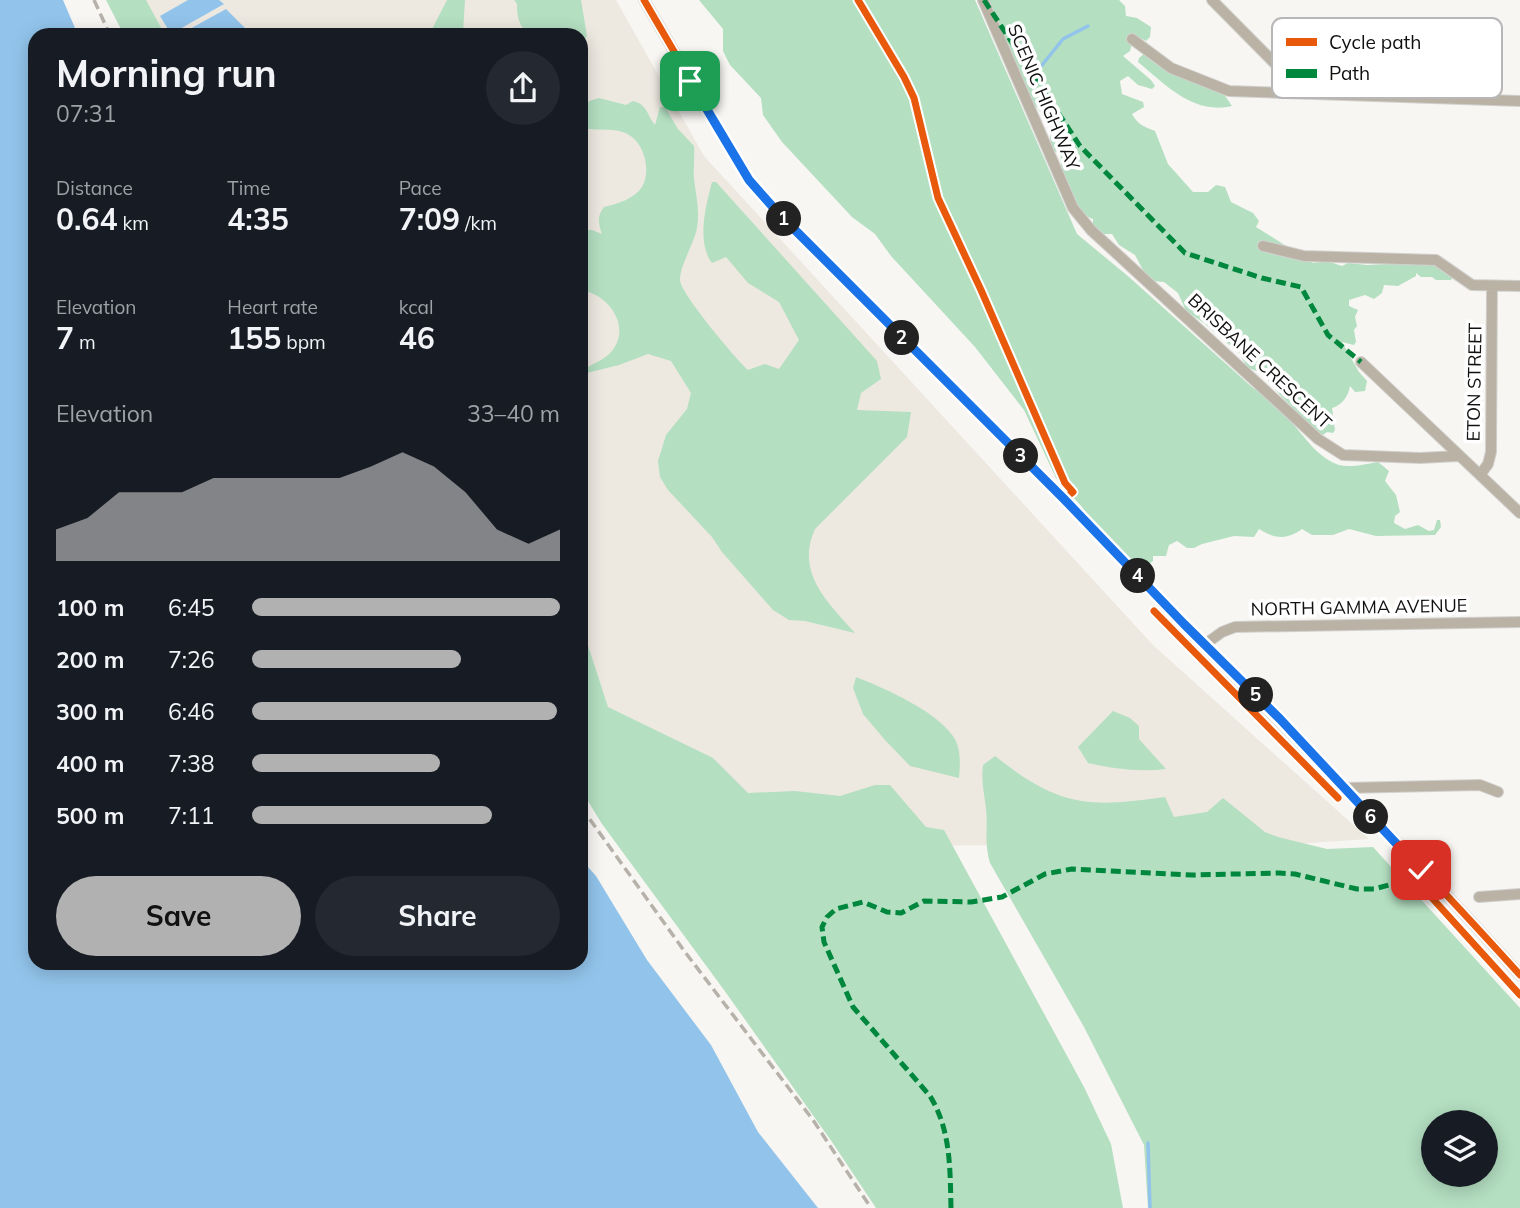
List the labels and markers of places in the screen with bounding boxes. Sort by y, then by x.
pin [660,51,720,111]
pin: 1 [766,202,802,236]
pin: 2 [884,320,920,356]
pin: 3 [1004,438,1038,474]
pin: 4 [1120,558,1156,594]
pin: 5 [1238,678,1274,712]
pin: 6 [1354,800,1388,834]
pin [1391,840,1451,900]

